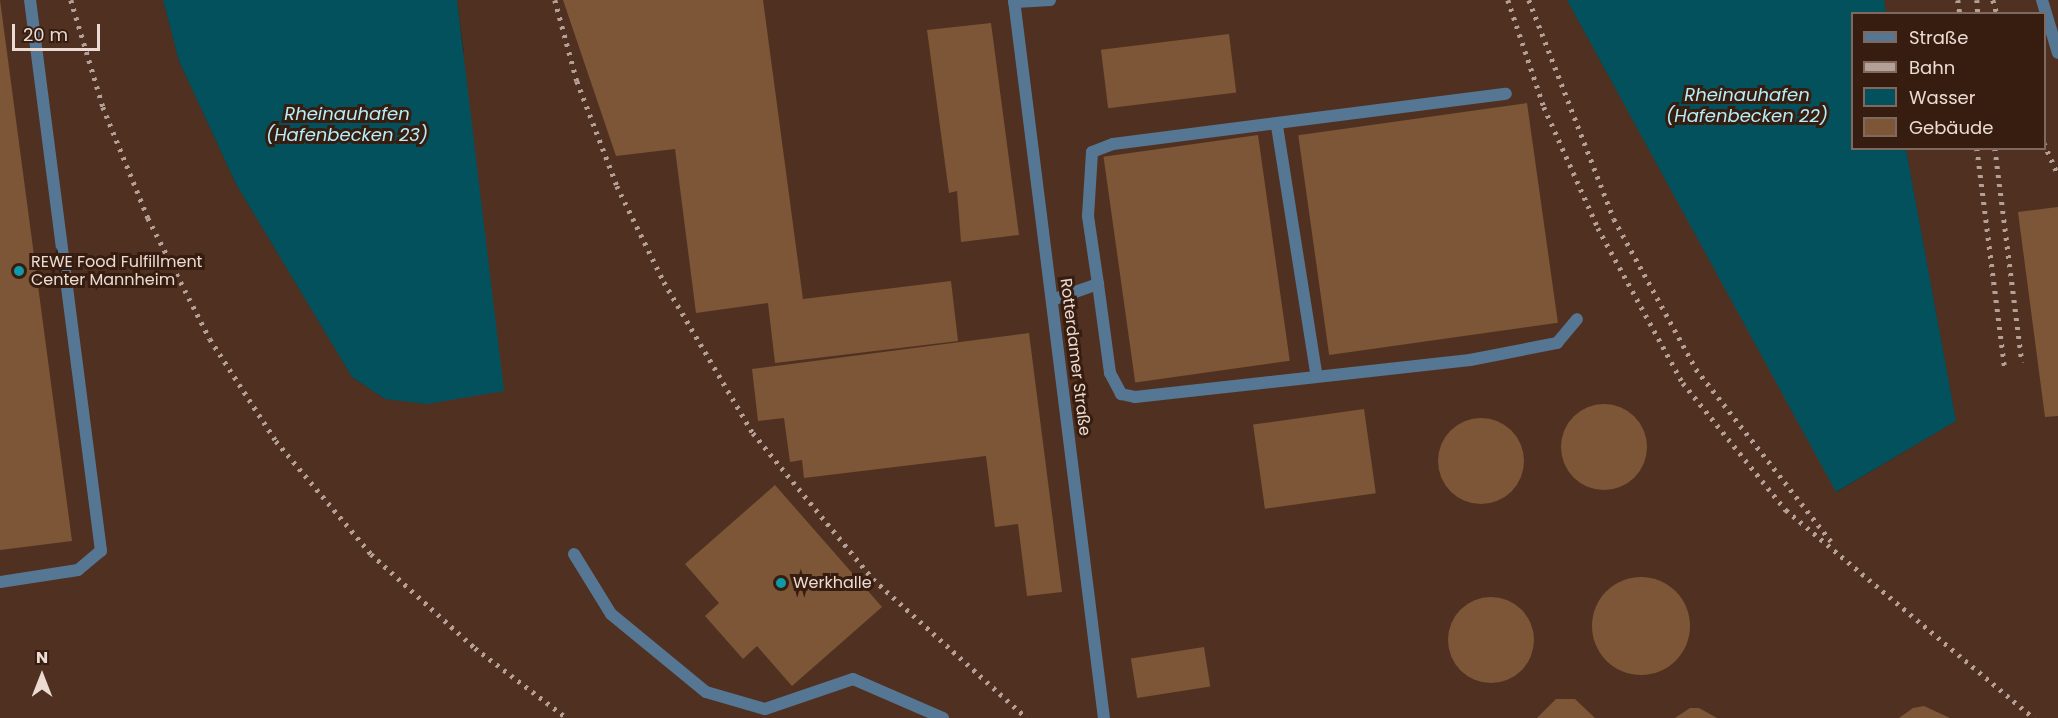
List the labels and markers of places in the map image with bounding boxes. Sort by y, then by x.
place label: REWE Food Fulfillment Center Mannheim [31,252,202,290]
marker: REWE Food Fulfillment Center Mannheim [12,264,26,278]
place label: Werkhalle [793,573,872,593]
marker: Werkhalle [774,576,788,590]

